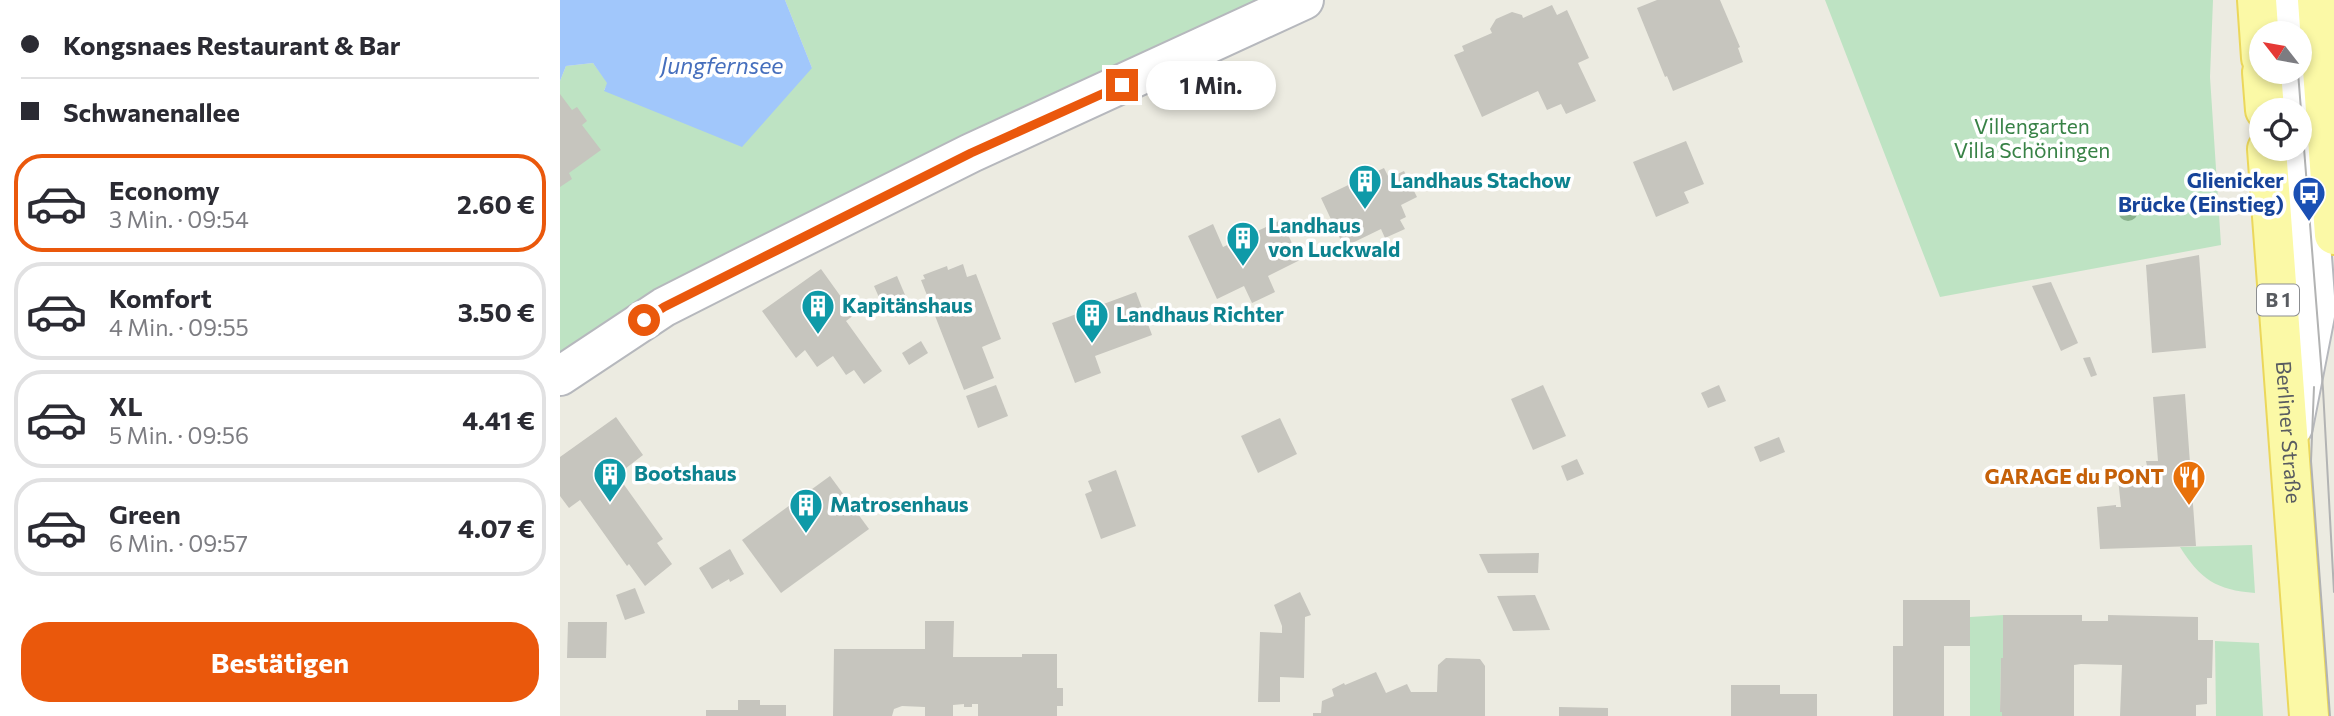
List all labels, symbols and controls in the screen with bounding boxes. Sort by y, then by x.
north arrow [2249,21,2312,84]
map controls [2249,21,2312,161]
text: Kongsnaes Restaurant & Bar [63,29,400,60]
water label: Jungfernsee [659,51,783,79]
callout: 1 Min. [1146,60,1276,110]
route end [1106,69,1138,101]
text: 1 Min. [1180,71,1242,99]
text: Schwanenallee [63,96,240,127]
button: locate [2249,98,2312,161]
park label: Villengarten Villa Schöningen [1954,113,2110,162]
building icon: Landhaus Stachow [1346,162,1384,211]
place label: Landhaus Stachow [1390,167,1571,192]
place label: Glienicker Brücke (Einstieg) [2118,167,2284,216]
icon: car [25,172,88,235]
text: Economy [109,174,220,205]
bus stop icon: Glienicker Brücke (Einstieg) [2290,174,2328,223]
text: 2.60 € [457,188,535,219]
text: 3 Min. · 09:54 [109,205,249,233]
place label: Landhaus von Luckwald [1268,212,1400,261]
building icon: Landhaus von Luckwald [1224,219,1262,268]
icon: car [25,280,88,343]
text: Komfort [109,282,212,313]
road number: B 1 [2257,284,2299,316]
building icon: Kapitänshaus [799,287,837,336]
place label: Kapitänshaus [842,292,973,317]
text: 3.50 € [458,296,535,327]
building icon: Landhaus Richter [1073,296,1111,345]
place label: Landhaus Richter [1116,301,1284,326]
route start [628,304,660,336]
text: 4 Min. · 09:55 [109,313,249,341]
street label: Berliner Straße [2272,360,2307,504]
icon: car [25,388,88,451]
text: XL [109,390,143,421]
text: 4.41 € [462,404,535,435]
text: 5 Min. · 09:56 [109,421,249,449]
building icon: Bootshaus [591,455,629,504]
restaurant icon: GARAGE du PONT [2170,458,2208,507]
place label: Bootshaus [634,460,737,485]
place label: GARAGE du PONT [1984,463,2164,488]
building icon: Matrosenhaus [787,486,825,535]
place label: Matrosenhaus [830,491,969,516]
icon: car [25,496,88,559]
text: Green [109,498,181,529]
text: 4.07 € [458,512,535,543]
text: 6 Min. · 09:57 [109,529,248,557]
button: Bestätigen [21,622,539,702]

